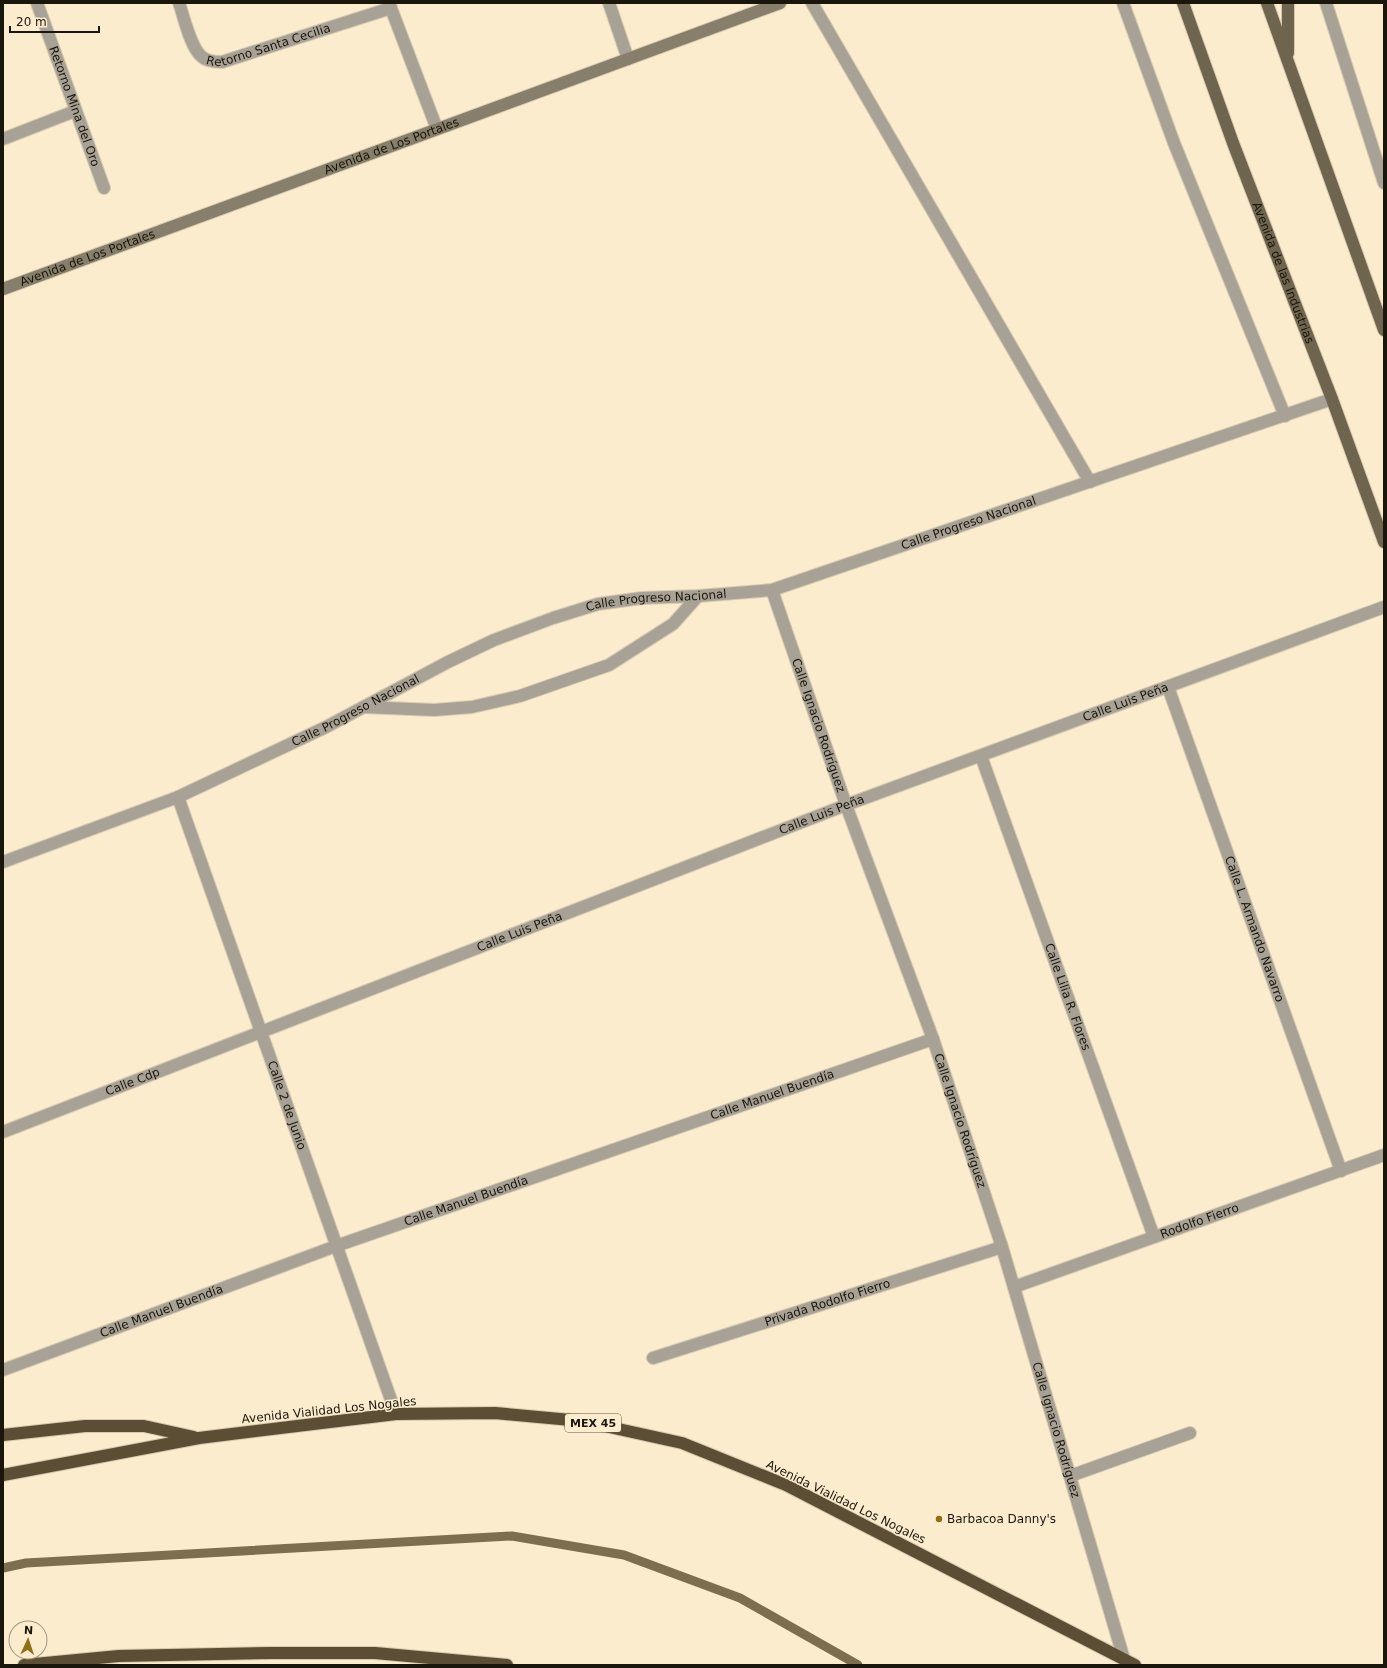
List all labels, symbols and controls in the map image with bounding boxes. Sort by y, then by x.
scale bar [10,8,99,34]
text: 20 m [16,15,47,29]
street label: Retorno Santa Cecilia [205,21,332,69]
street label: Retorno Mina del Oro [46,44,103,168]
street label: Avenida de Los Portales [322,115,461,177]
street label: Avenida de las Industrias [1250,200,1317,346]
street label: Avenida de Los Portales [18,227,157,289]
street label: Calle Progreso Nacional [899,493,1038,552]
street label: Calle Progreso Nacional [584,587,727,614]
street label: Calle Ignacio Rodríguez [789,656,848,794]
street label: Calle Progreso Nacional [289,672,422,749]
street label: Calle Luis Peña [1081,680,1170,724]
street label: Calle Luis Peña [777,792,866,837]
street label: Calle L. Armando Navarro [1222,854,1287,1004]
street label: Calle Luis Peña [475,909,564,955]
street label: Calle Lilia R. Flores [1042,941,1093,1052]
street label: Calle Ignacio Rodríguez [931,1052,989,1190]
street label: Calle 2 de Junio [265,1059,309,1152]
street label: Calle Cdp [103,1065,162,1099]
street label: Calle Manuel Buendía [708,1067,836,1123]
street label: Calle Manuel Buendía [402,1173,530,1229]
street label: Rodolfo Fierro [1158,1200,1241,1241]
street label: Privada Rodolfo Fierro [763,1276,892,1329]
street label: Calle Manuel Buendía [98,1282,225,1340]
street label: Calle Ignacio Rodríguez [1029,1360,1083,1500]
street label: Avenida Vialidad Los Nogales [241,1394,417,1426]
road number: MEX 45 [565,1414,621,1432]
street label: Avenida Vialidad Los Nogales [764,1457,928,1547]
place label: Barbacoa Danny's [947,1512,1056,1526]
marker: Barbacoa Danny's [934,1514,944,1524]
north arrow [8,1620,48,1660]
text: N [24,1624,33,1637]

